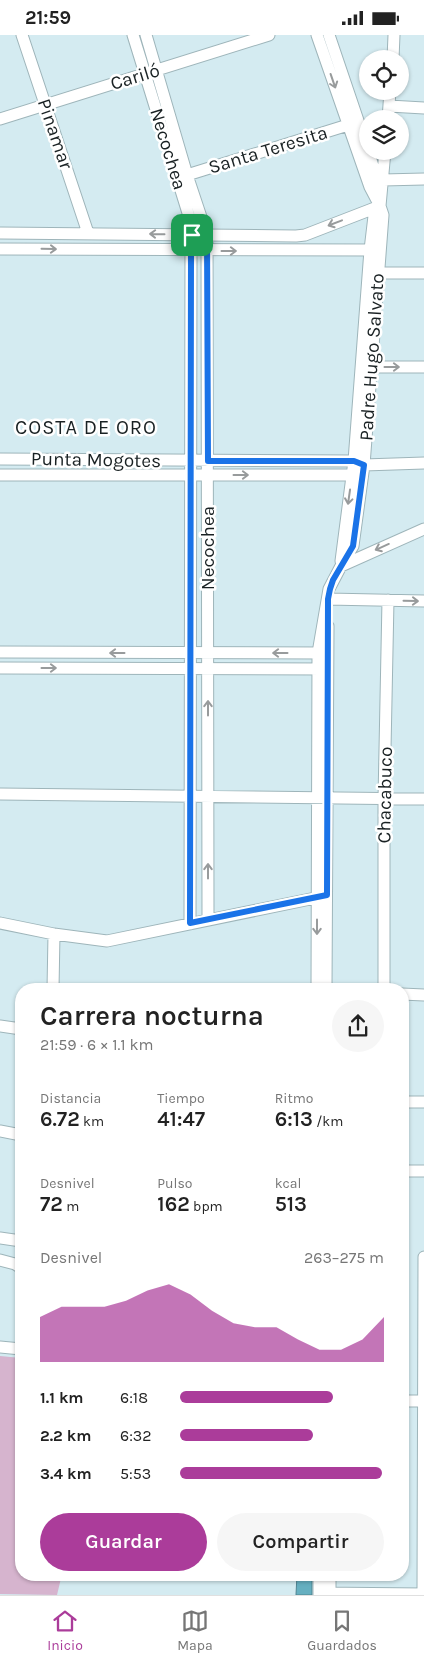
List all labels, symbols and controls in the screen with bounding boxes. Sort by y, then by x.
text: 21:59 [25,7,71,29]
map controls [359,50,409,160]
button: locate [359,50,409,100]
street label: Cariló [108,59,162,95]
one-way arrow [329,73,338,88]
street label: Pinamar [33,96,77,172]
street label: Necochea [145,105,191,193]
button: layers [359,110,409,160]
street label: Santa Teresita [206,121,330,179]
pin [171,214,213,256]
one-way arrow [328,219,343,229]
icon: arrive [178,221,206,249]
one-way arrow [149,230,165,239]
one-way arrow [40,244,56,254]
one-way arrow [220,246,236,256]
street label: Padre Hugo Salvato [355,272,389,442]
one-way arrow [384,362,400,372]
district label: COSTA DE ORO [15,416,157,439]
street label: Punta Mogotes [31,448,161,472]
one-way arrow [232,470,249,480]
one-way arrow [344,488,354,504]
street label: Necochea [197,506,219,590]
one-way arrow [375,543,390,553]
one-way arrow [402,596,419,606]
one-way arrow [109,648,126,658]
one-way arrow [272,648,288,658]
one-way arrow [40,663,56,673]
one-way arrow [203,701,213,717]
street label: Chacabuco [373,746,397,844]
one-way arrow [203,863,213,880]
one-way arrow [312,918,322,935]
text: Carrera nocturna [40,999,264,1032]
button: share [332,1000,384,1052]
text: 21:59 · 6 × 1.1 km [40,1035,153,1054]
text: Distancia [40,1090,101,1107]
text: Tiempo [157,1090,205,1107]
text: Ritmo [275,1090,313,1107]
text: 6.72 [40,1107,80,1131]
text: 41:47 [157,1107,205,1131]
text: 6:13 [275,1107,313,1131]
text: km [80,1113,104,1130]
text: /km [313,1113,343,1130]
text: Desnivel [40,1175,95,1192]
text: Pulso [157,1175,192,1192]
text: kcal [275,1175,301,1192]
text: 72 [40,1192,63,1216]
text: 162 [157,1192,190,1216]
text: 513 [275,1192,307,1216]
text: m [63,1198,79,1215]
text: bpm [190,1198,223,1215]
text: Desnivel [40,1248,102,1267]
text: 263–275 m [304,1248,384,1267]
text: 1.1 km [40,1388,84,1407]
text: 6:18 [120,1388,148,1407]
text: 2.2 km [40,1426,92,1445]
text: 6:32 [120,1426,152,1445]
text: 3.4 km [40,1464,92,1483]
text: 5:53 [120,1464,151,1483]
button: Guardar [40,1513,207,1571]
button: Compartir [217,1513,384,1571]
tab: Inicio [47,1607,83,1654]
tab: Mapa [177,1607,213,1654]
tab: Guardados [307,1607,377,1654]

